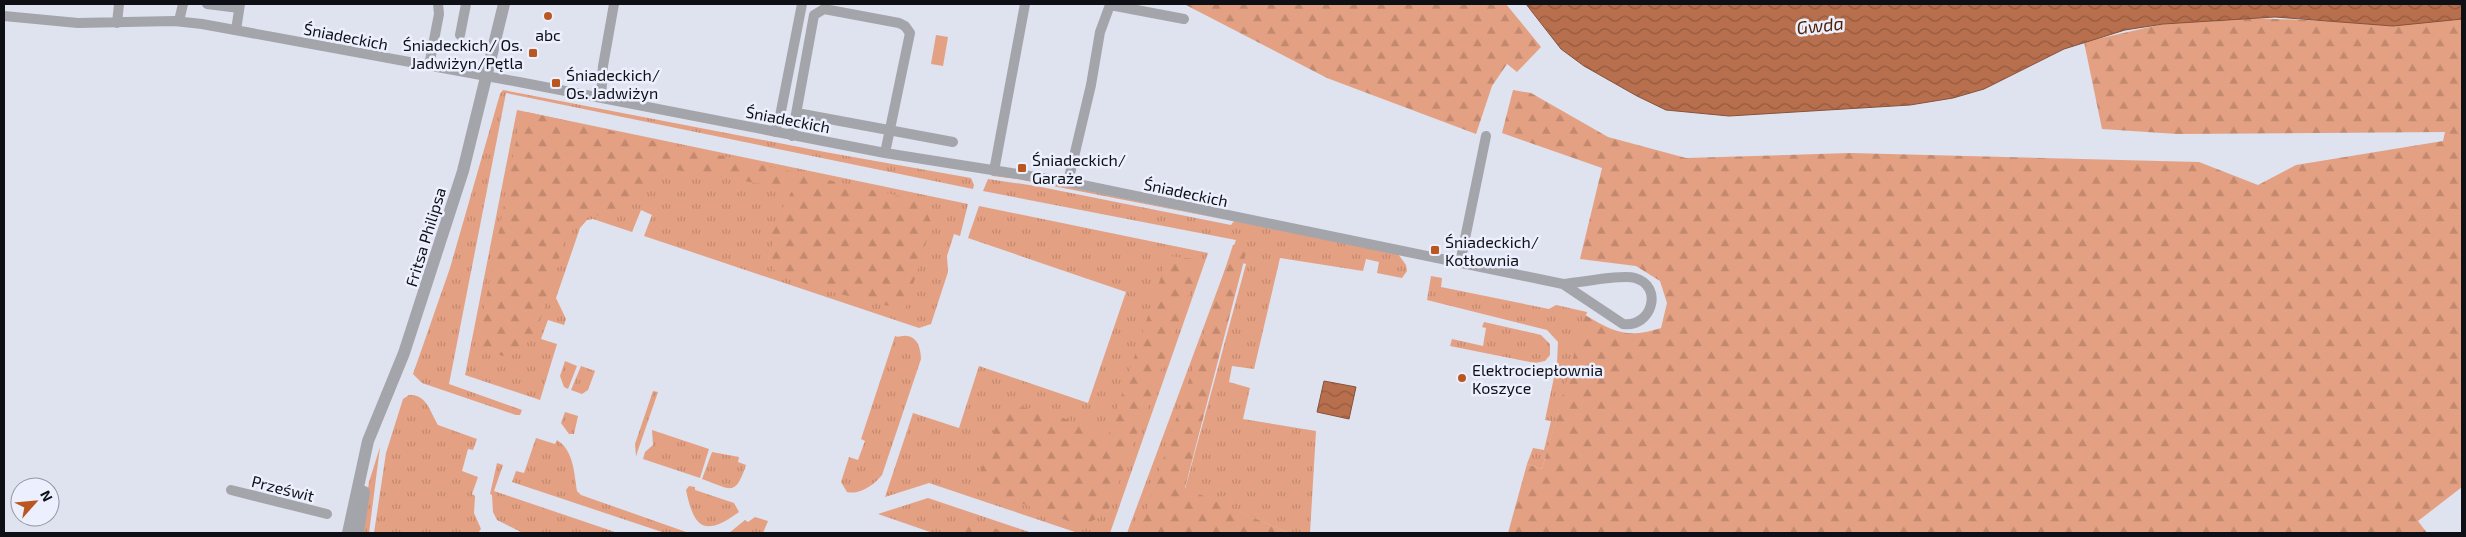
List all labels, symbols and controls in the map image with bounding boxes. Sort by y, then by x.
marker: abc [542,10,554,22]
water label: Gwda [1795,12,1845,38]
street label: Śniadeckich [302,18,390,54]
place label: abc [535,25,561,44]
place label: Śniadeckich/ Os. Jadwiżyn/Pętla [403,35,523,72]
marker: Śniadeckich/ Os. Jadwiżyn/Pętla [527,47,539,59]
place label: Śniadeckich/ Os. Jadwiżyn [566,65,660,102]
marker: Śniadeckich/ Os. Jadwiżyn [550,77,562,89]
street label: Śniadeckich [744,101,832,137]
place label: Śniadeckich/ Garaże [1032,150,1126,187]
marker: Śniadeckich/ Garaże [1016,162,1028,174]
street label: Śniadeckich [1142,174,1230,210]
street label: Fritsa Philipsa [401,185,449,289]
place label: Śniadeckich/ Kotłownia [1445,232,1539,269]
marker: Śniadeckich/ Kotłownia [1429,244,1441,256]
place label: Elektrociepłownia Koszyce [1472,360,1603,397]
marker: Elektrociepłownia Koszyce [1456,372,1468,384]
street label: Prześwit [250,471,316,505]
north arrow [10,477,60,527]
text: N [37,488,57,504]

